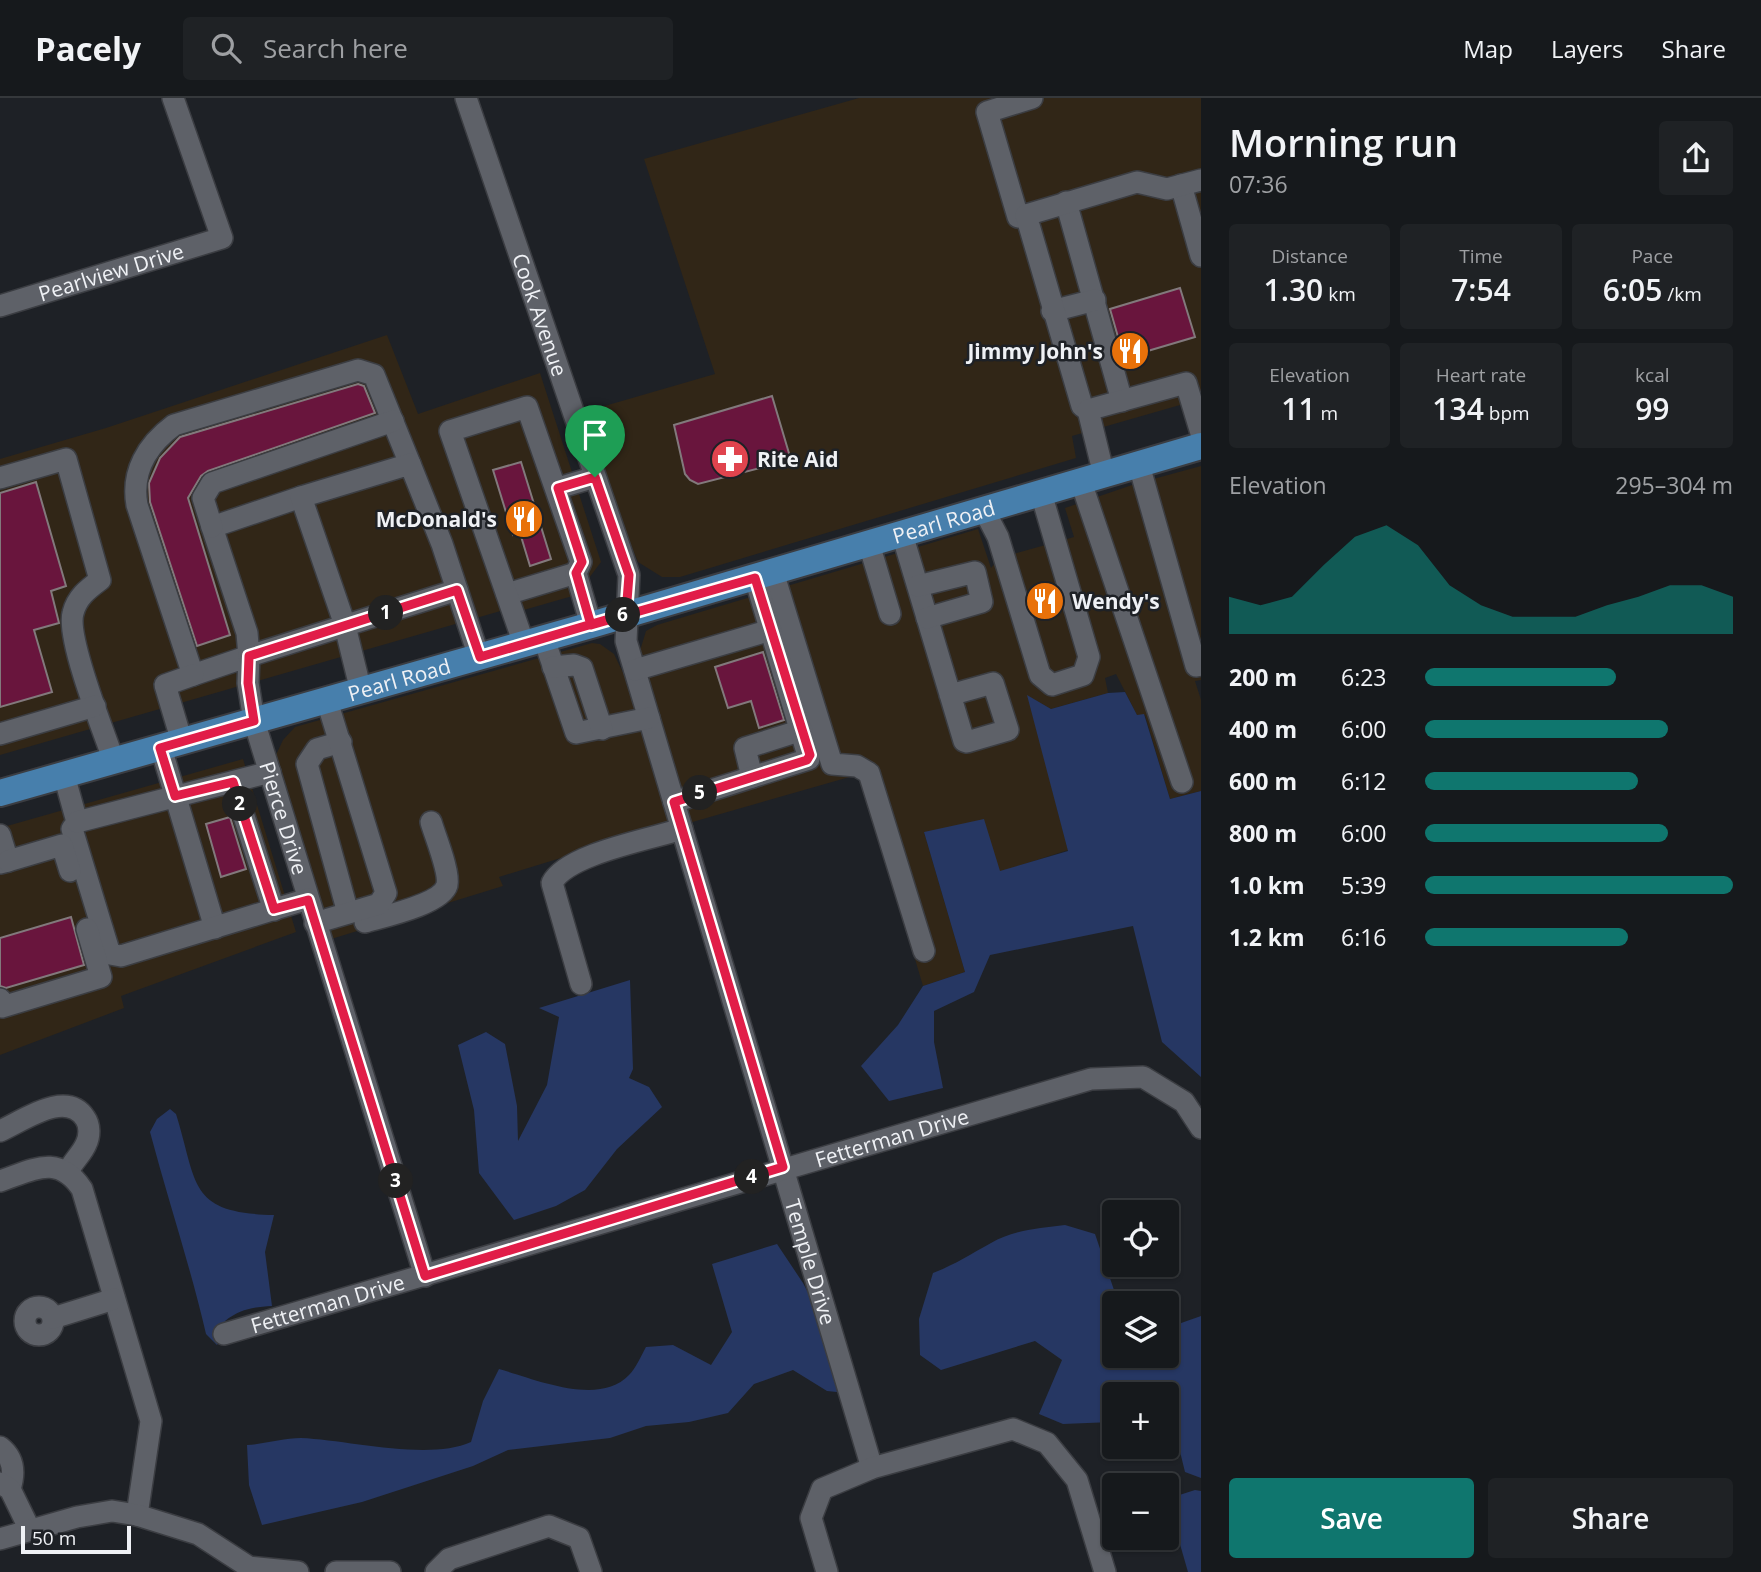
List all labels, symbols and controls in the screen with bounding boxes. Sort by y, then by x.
search box [183,17,673,80]
text: Pacely [35,26,141,71]
icon: search [207,29,245,67]
text: Search here [263,30,408,66]
text: Map [1463,32,1513,65]
text: Layers [1551,32,1624,65]
text: Share [1662,32,1726,65]
text: Morning run [1229,116,1458,168]
button: share [1659,121,1733,195]
text: 07:36 [1229,168,1288,200]
street label: Pearlview Drive [35,237,187,307]
text: Distance [1271,243,1348,269]
text: Time [1459,243,1503,269]
text: Pace [1631,243,1673,269]
street label: Cook Avenue [506,250,574,380]
text: 1.30 [1264,269,1323,310]
text: 7:54 [1451,269,1511,310]
text: 6:05 [1603,269,1662,310]
text: km [1323,281,1356,307]
text: /km [1662,281,1702,307]
restaurant icon: Jimmy John's [1109,330,1151,372]
place label: Jimmy John's [965,337,1103,365]
text: Elevation [1269,362,1350,388]
text: Heart rate [1436,362,1526,388]
text: kcal [1635,362,1670,388]
text: 11 [1281,388,1316,429]
text: 134 [1432,388,1484,429]
text: 99 [1635,388,1669,429]
text: m [1316,400,1338,426]
text: bpm [1484,400,1530,426]
pin [565,405,625,477]
icon: arrive [576,416,614,454]
pharmacy icon: Rite Aid [709,438,751,480]
place label: Rite Aid [757,445,838,473]
text: Elevation [1229,469,1327,501]
text: 295–304 m [1615,469,1733,501]
street label: Pearl Road [889,493,998,550]
restaurant icon: McDonald's [503,498,545,540]
place label: McDonald's [376,505,497,533]
restaurant icon: Wendy's [1024,580,1066,622]
place label: Wendy's [1072,587,1160,615]
pin: 1 [368,596,404,630]
pin: 6 [606,598,640,632]
text: 1 [380,599,391,625]
text: 6 [617,601,628,627]
street label: Pearl Road [345,652,454,707]
text: 200 m [1229,661,1297,693]
text: 6:23 [1341,661,1387,693]
text: 400 m [1229,713,1297,745]
text: 6:00 [1341,713,1387,745]
street label: Pierce Drive [253,758,314,878]
text: 600 m [1229,765,1297,797]
text: 6:12 [1341,765,1387,797]
pin: 5 [682,776,718,810]
text: 5 [694,779,705,805]
pin: 2 [222,786,258,822]
text: 2 [234,790,245,816]
text: 800 m [1229,817,1297,849]
text: 6:00 [1341,817,1387,849]
text: 1.0 km [1229,869,1305,901]
text: 5:39 [1341,869,1387,901]
text: 1.2 km [1229,921,1305,953]
text: 6:16 [1341,921,1387,953]
street label: Fetterman Drive [812,1102,972,1173]
pin: 4 [734,1160,770,1194]
text: 4 [746,1163,757,1189]
pin: 3 [378,1164,414,1198]
text: 3 [390,1167,401,1193]
street label: Temple Drive [779,1196,843,1328]
map controls [1102,1200,1179,1550]
button: locate [1102,1200,1179,1277]
street label: Fetterman Drive [247,1268,408,1339]
button: layers [1102,1291,1179,1368]
button: + [1102,1382,1179,1459]
button: − [1102,1473,1179,1550]
button: Save [1229,1478,1474,1558]
button: Share [1488,1478,1733,1558]
scale bar [21,1523,131,1555]
text: 50 m [32,1525,76,1551]

